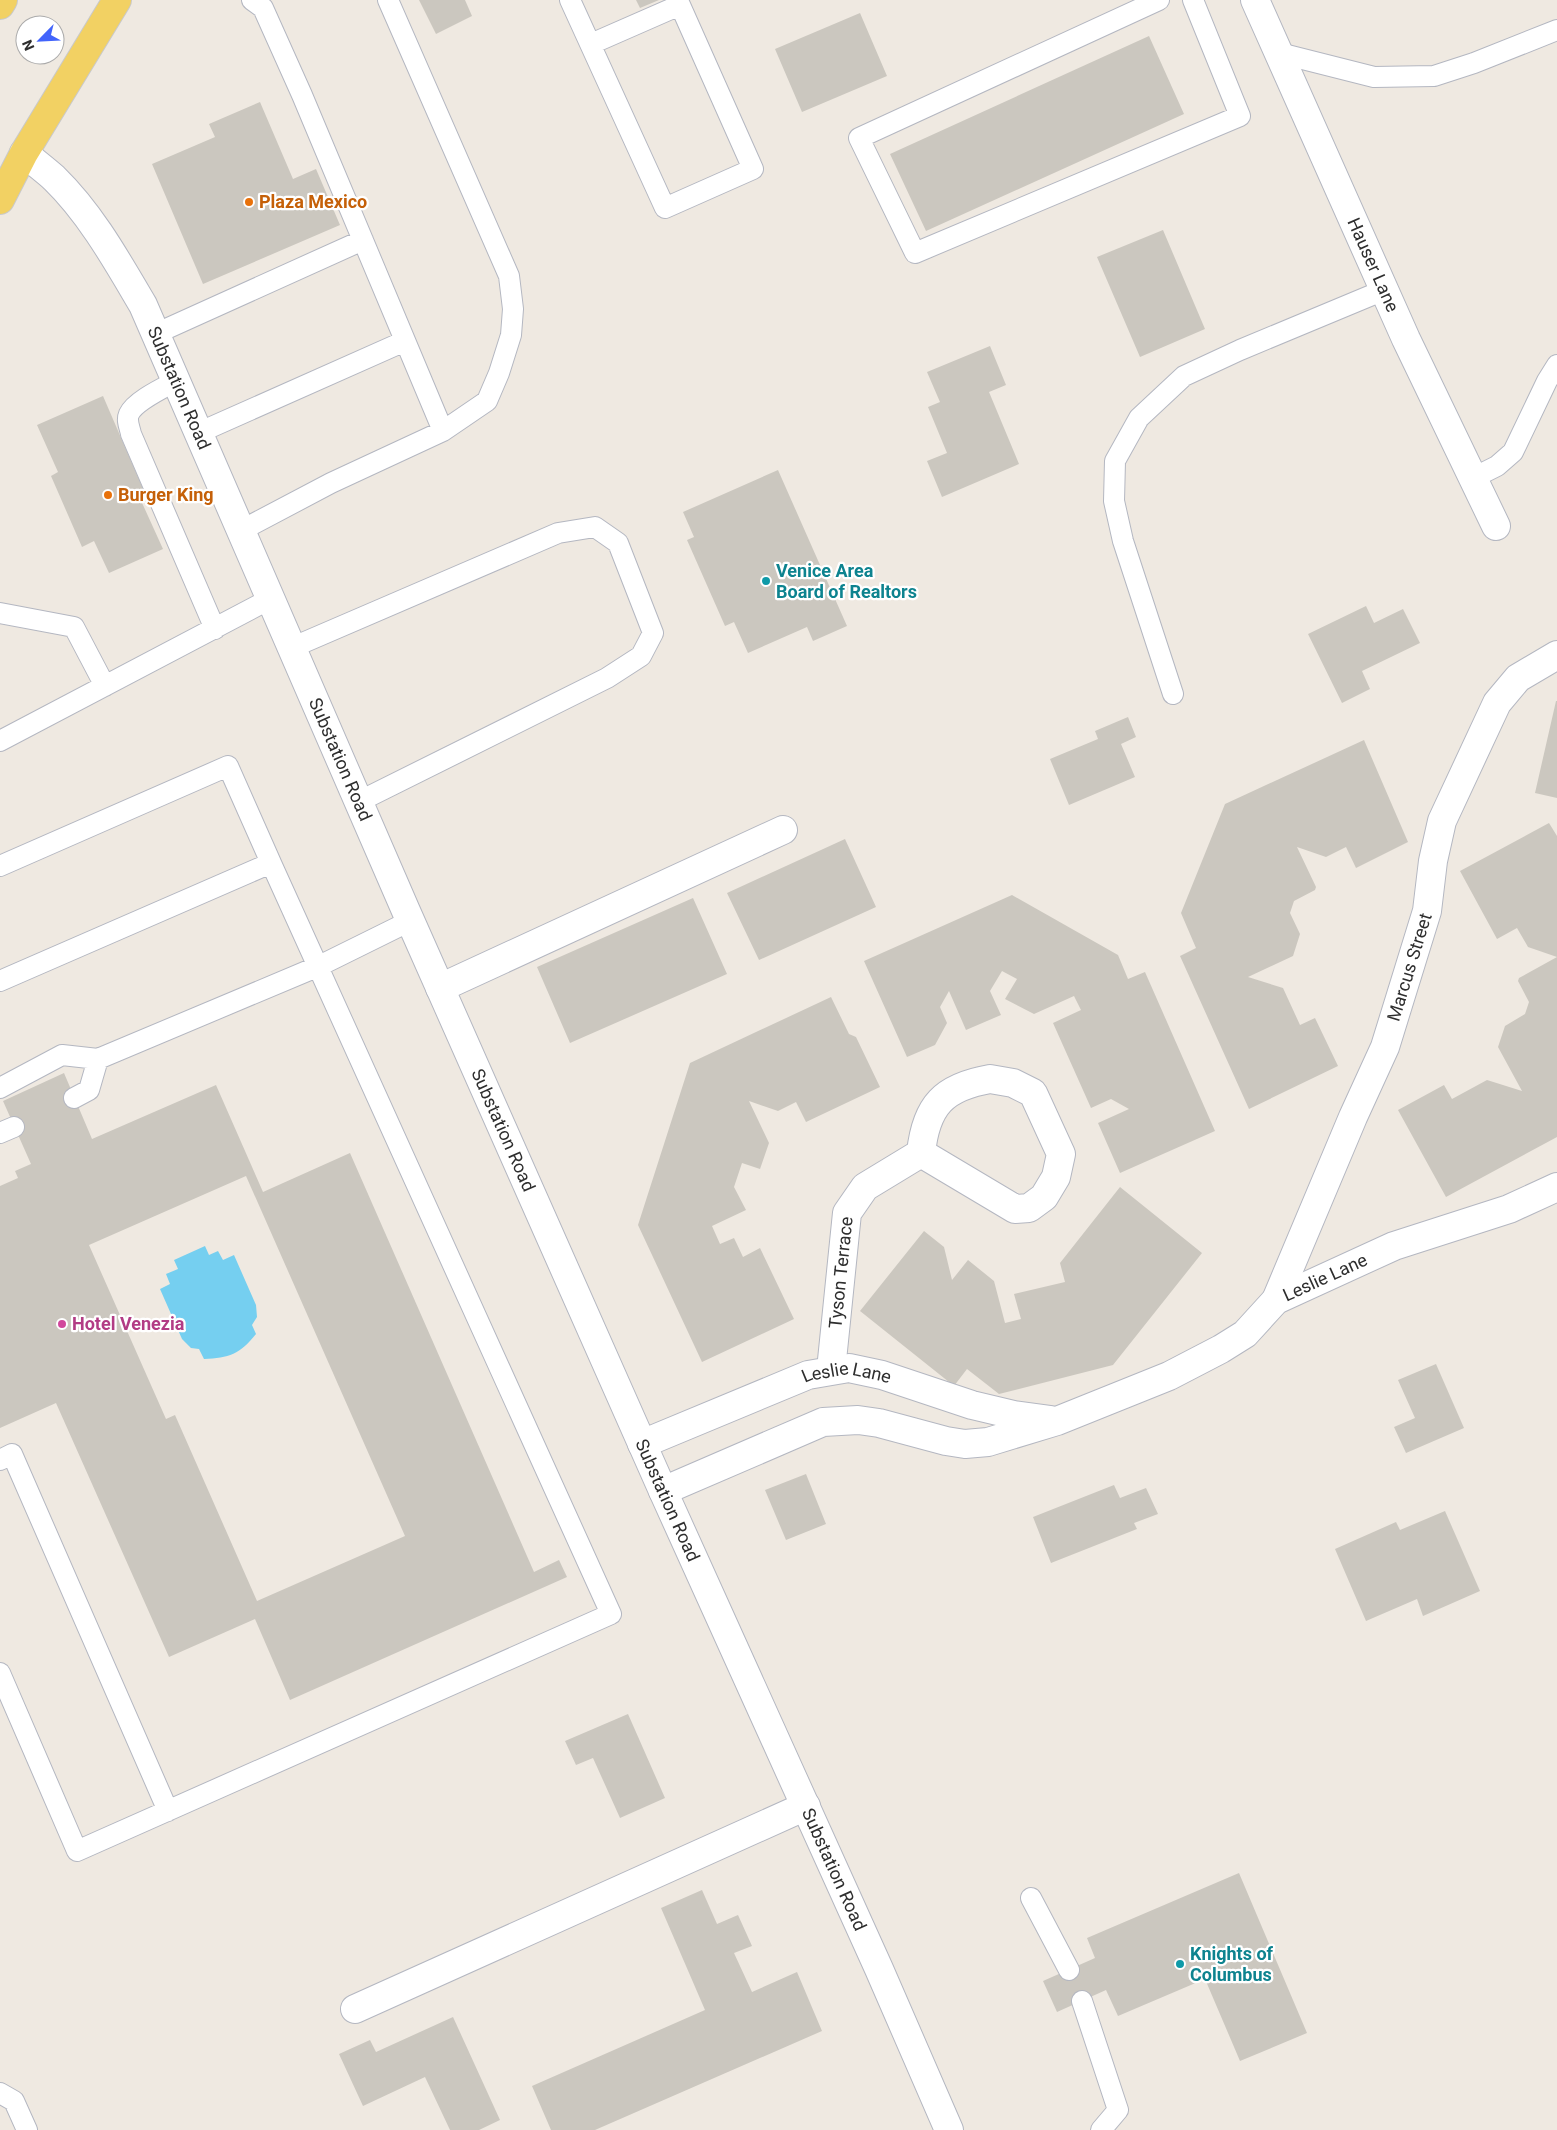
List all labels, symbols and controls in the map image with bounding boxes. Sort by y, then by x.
north arrow [15,15,65,65]
text: N [19,38,37,53]
place label: Plaza Mexico [259,191,367,212]
marker: Plaza Mexico [243,196,255,208]
street label: Hauser Lane [1343,214,1404,315]
street label: Substation Road [144,323,215,452]
place label: Burger King [118,484,214,505]
marker: Burger King [102,489,114,501]
place label: Venice Area Board of Realtors [776,560,917,602]
marker: Venice Area Board of Realtors [760,575,772,587]
street label: Substation Road [305,695,377,824]
street label: Marcus Street [1383,910,1436,1024]
street label: Substation Road [467,1065,540,1195]
street label: Tyson Terrace [824,1216,857,1329]
street label: Leslie Lane [1280,1249,1370,1305]
place label: Hotel Venezia [72,1313,185,1334]
marker: Hotel Venezia [56,1318,68,1330]
street label: Leslie Lane [798,1357,894,1387]
street label: Substation Road [631,1436,704,1565]
street label: Substation Road [798,1805,871,1934]
place label: Knights of Columbus [1190,1943,1274,1985]
marker: Knights of Columbus [1174,1958,1186,1970]

